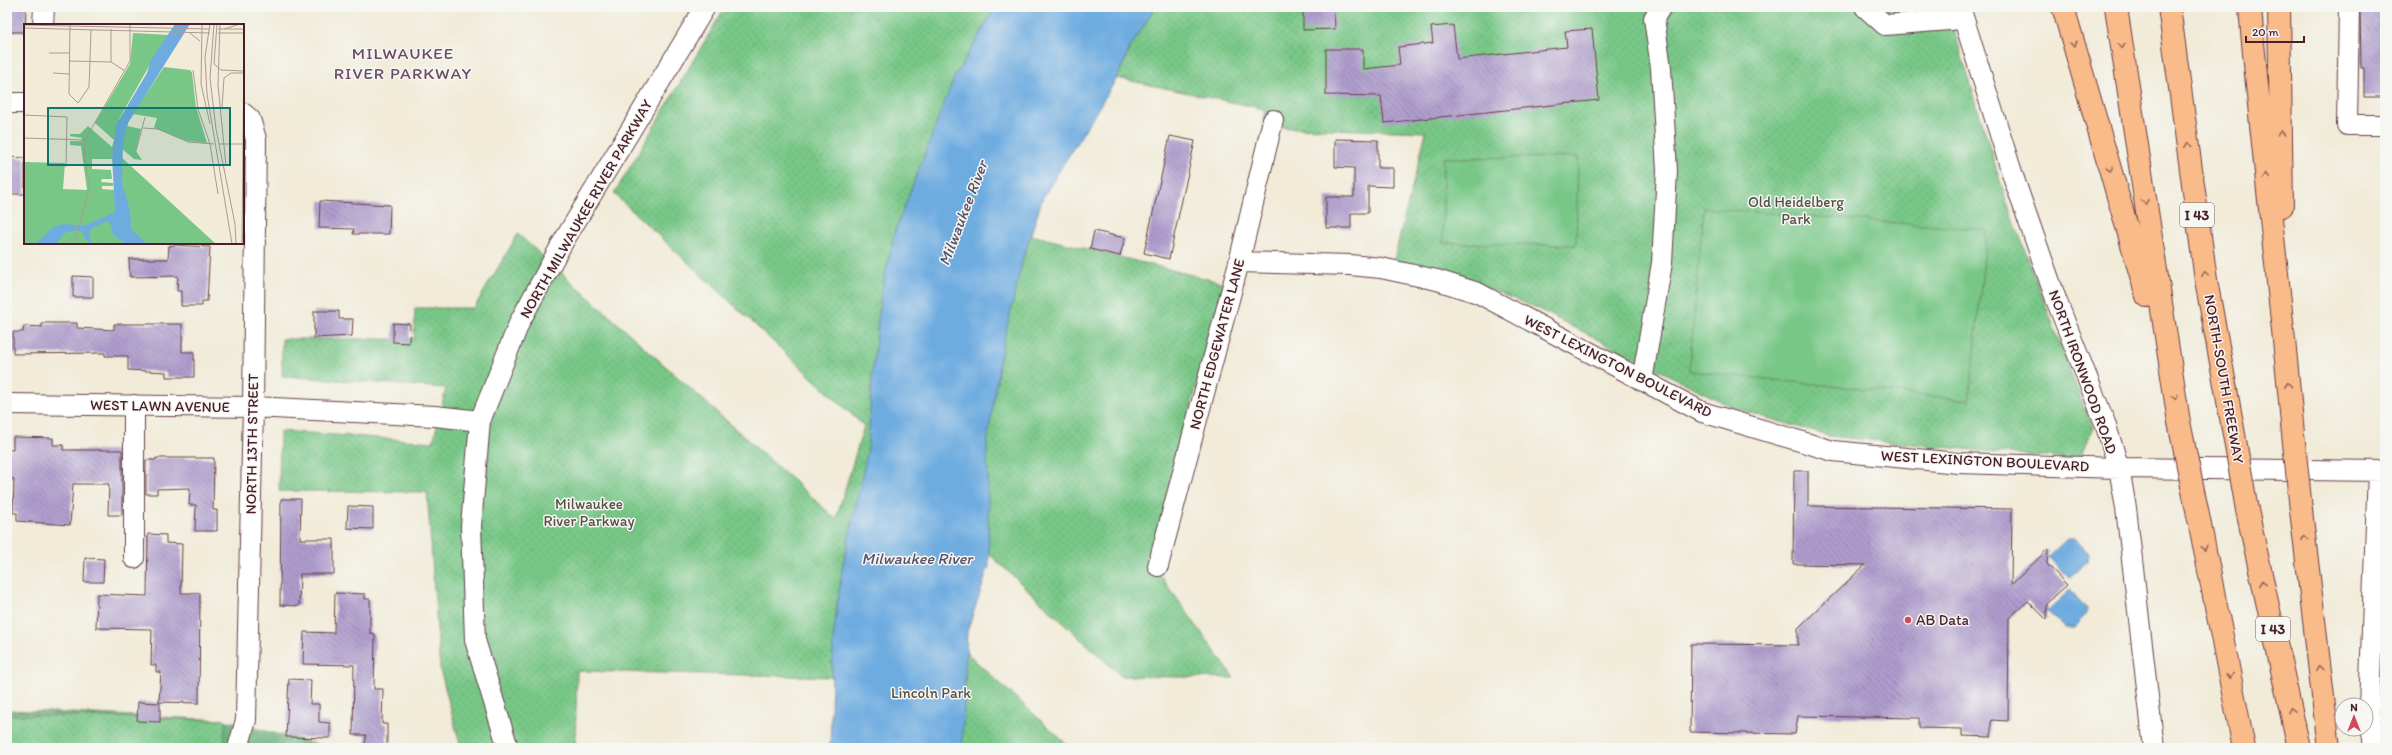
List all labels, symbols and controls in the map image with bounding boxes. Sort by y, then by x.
scale bar [2246,18,2304,44]
inset map [24,24,244,244]
text: 20 m [2252,25,2279,39]
one-way arrow [2069,41,2078,48]
district label: MILWAUKEE RIVER PARKWAY [334,43,472,83]
one-way arrow [2117,43,2126,49]
street label: NORTH MILWAUKEE RIVER PARKWAY [516,96,656,322]
one-way arrow [2277,130,2285,136]
one-way arrow [2184,142,2193,148]
water label: Milwaukee River [934,156,992,268]
one-way arrow [2105,166,2114,173]
one-way arrow [2262,173,2271,179]
park label: Old Heidelberg Park [1748,193,1844,228]
one-way arrow [2140,199,2149,205]
road number: I 43 [2180,203,2214,227]
street label: NORTH EDGEWATER LANE [1185,257,1249,431]
one-way arrow [2201,271,2210,277]
street label: NORTH IRONWOOD ROAD [2045,287,2121,457]
street label: NORTH-SOUTH FREEWAY [2200,293,2248,465]
street label: WEST LEXINGTON BOULEVARD [1521,311,1715,421]
street label: NORTH 13TH STREET [242,373,262,515]
one-way arrow [2284,382,2293,388]
one-way arrow [2170,394,2178,400]
street label: WEST LAWN AVENUE [90,396,230,416]
street label: WEST LEXINGTON BOULEVARD [1880,447,2090,475]
park label: Milwaukee River Parkway [543,495,635,530]
one-way arrow [2300,535,2309,541]
one-way arrow [2200,545,2208,551]
water label: Milwaukee River [862,549,974,568]
one-way arrow [2260,580,2268,586]
place label: AB Data [1916,611,1970,629]
marker: AB Data [1903,615,1913,625]
road number: I 43 [2256,617,2290,641]
one-way arrow [2315,665,2324,671]
one-way arrow [2225,672,2234,679]
park label: Lincoln Park [891,684,971,702]
north arrow [2334,697,2374,737]
text: N [2350,701,2358,714]
one-way arrow [2288,707,2296,713]

